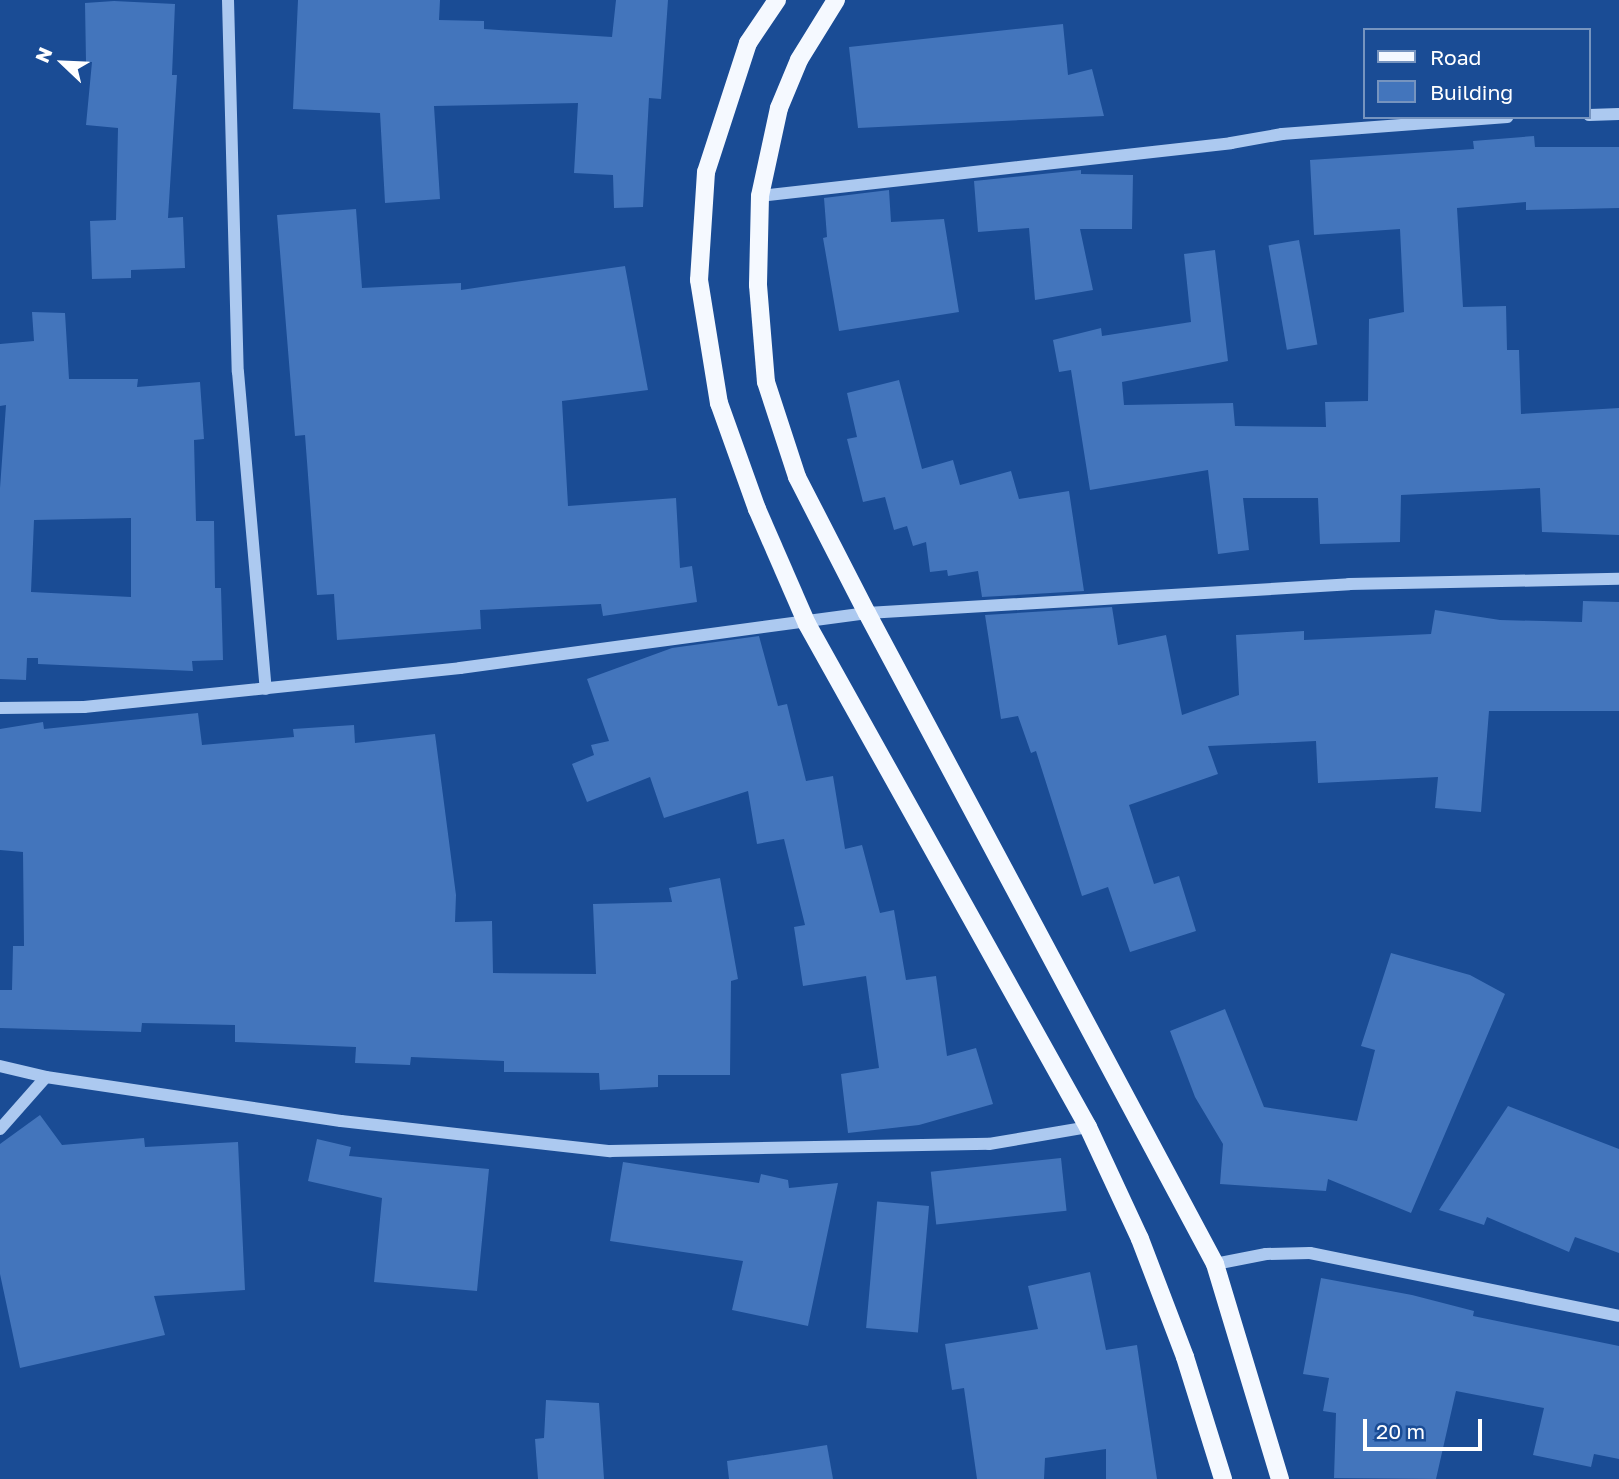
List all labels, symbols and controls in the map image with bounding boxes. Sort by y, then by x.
north arrow [28,28,98,98]
legend [1364,28,1591,119]
text: N [30,43,57,66]
text: Road [1430,44,1481,70]
text: Building [1430,79,1513,105]
scale bar [1367,1406,1486,1450]
text: 20 m [1376,1418,1425,1444]

